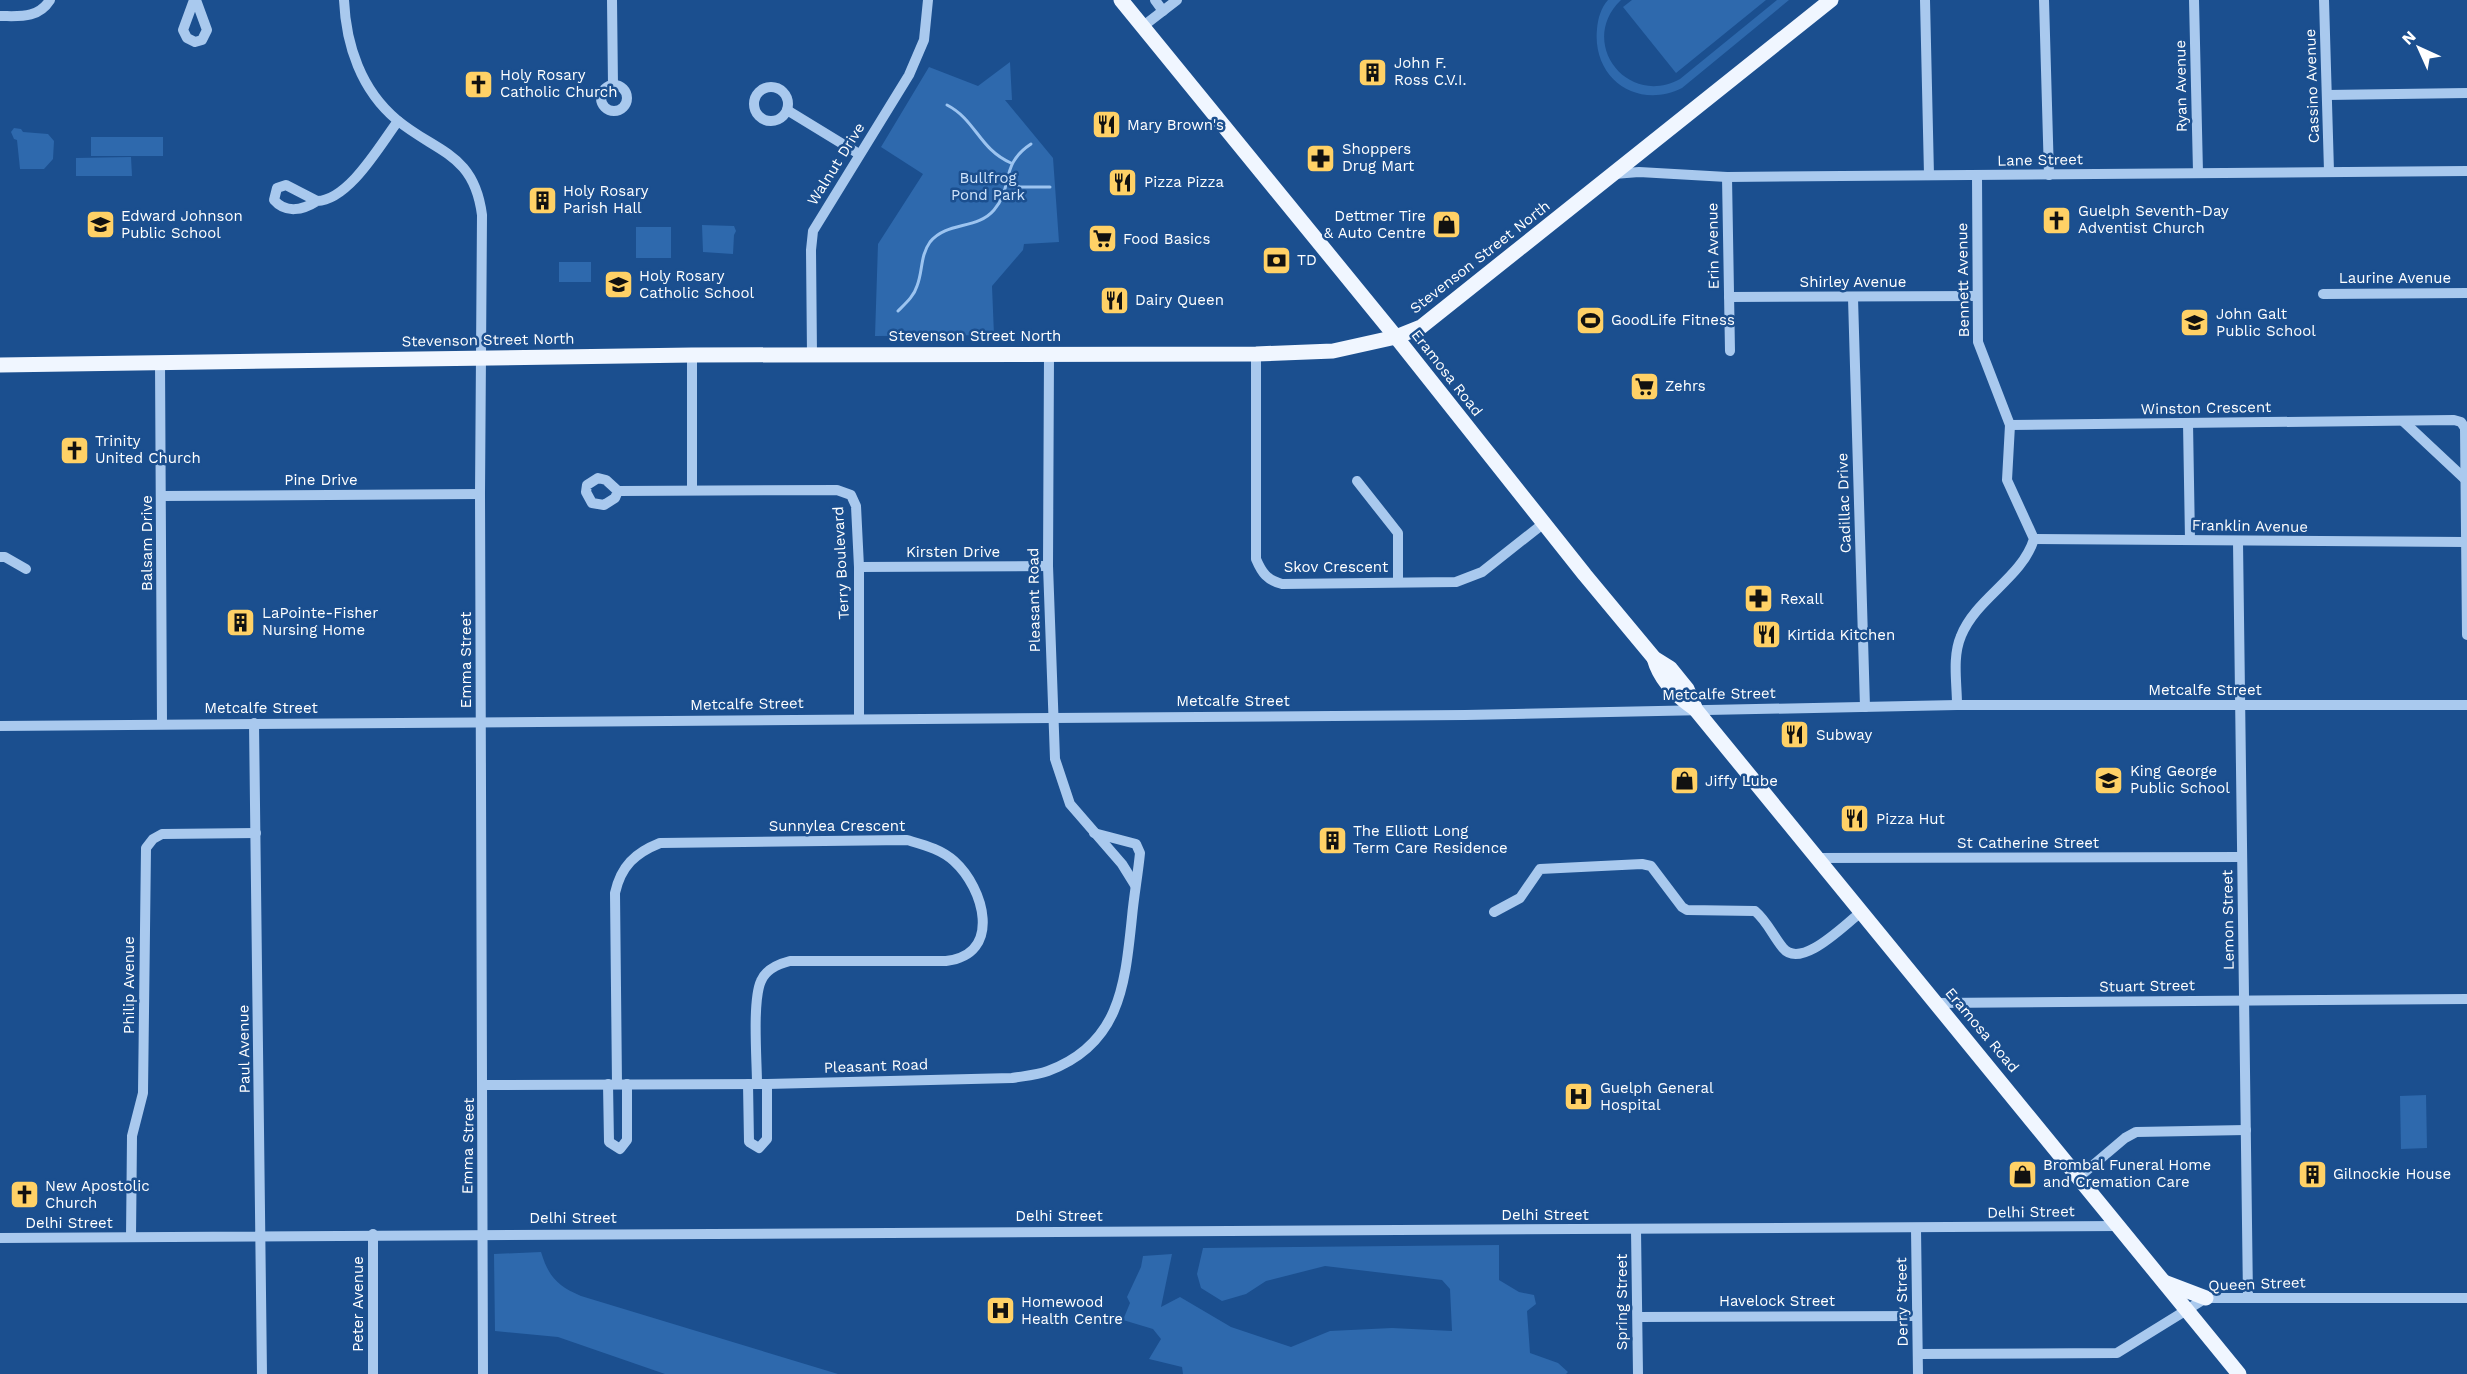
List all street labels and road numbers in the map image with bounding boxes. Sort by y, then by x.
street label: Cassino Avenue [2301,29,2323,143]
street label: Ryan Avenue [2171,40,2191,132]
street label: Walnut Drive [803,119,869,209]
street label: Lane Street [1997,150,2084,170]
street label: Stevenson Street North [1406,197,1554,317]
street label: Erin Avenue [1703,203,1723,289]
street label: Bennett Avenue [1953,223,1973,337]
street label: Laurine Avenue [2339,269,2451,287]
street label: Shirley Avenue [1800,273,1906,291]
street label: Eramosa Road [1408,326,1486,420]
street label: Stevenson Street North [889,327,1061,345]
street label: Stevenson Street North [401,329,575,351]
street label: Winston Crescent [2141,398,2272,418]
street label: Cadillac Drive [1833,452,1855,554]
street label: Pine Drive [284,471,358,489]
street label: Balsam Drive [138,495,156,591]
street label: Terry Boulevard [829,506,853,620]
street label: Franklin Avenue [2192,516,2308,536]
street label: Kirsten Drive [906,543,1000,561]
street label: Pleasant Road [1024,548,1044,652]
street label: Skov Crescent [1284,558,1389,576]
street label: Emma Street [457,611,475,708]
street label: Metcalfe Street [2148,681,2262,699]
street label: Metcalfe Street [1662,684,1777,704]
street label: Metcalfe Street [1176,692,1290,710]
street label: Metcalfe Street [690,694,805,714]
street label: Metcalfe Street [204,699,318,717]
street label: Sunnylea Crescent [769,817,906,835]
street label: St Catherine Street [1957,834,2100,852]
street label: Lemon Street [2218,869,2238,970]
street label: Philip Avenue [120,936,138,1034]
street label: Stuart Street [2099,976,2196,996]
street label: Eramosa Road [1941,984,2023,1076]
street label: Paul Avenue [234,1005,254,1093]
street label: Pleasant Road [823,1055,929,1077]
street label: Emma Street [458,1097,478,1194]
street label: Delhi Street [1987,1202,2076,1222]
street label: Delhi Street [1501,1206,1590,1224]
street label: Delhi Street [1015,1207,1104,1225]
street label: Delhi Street [529,1209,618,1227]
street label: Delhi Street [25,1214,114,1232]
street label: Spring Street [1613,1253,1631,1350]
street label: Peter Avenue [349,1256,367,1352]
street label: Derry Street [1892,1256,1912,1347]
street label: Queen Street [2208,1273,2307,1295]
street label: Havelock Street [1719,1292,1836,1310]

